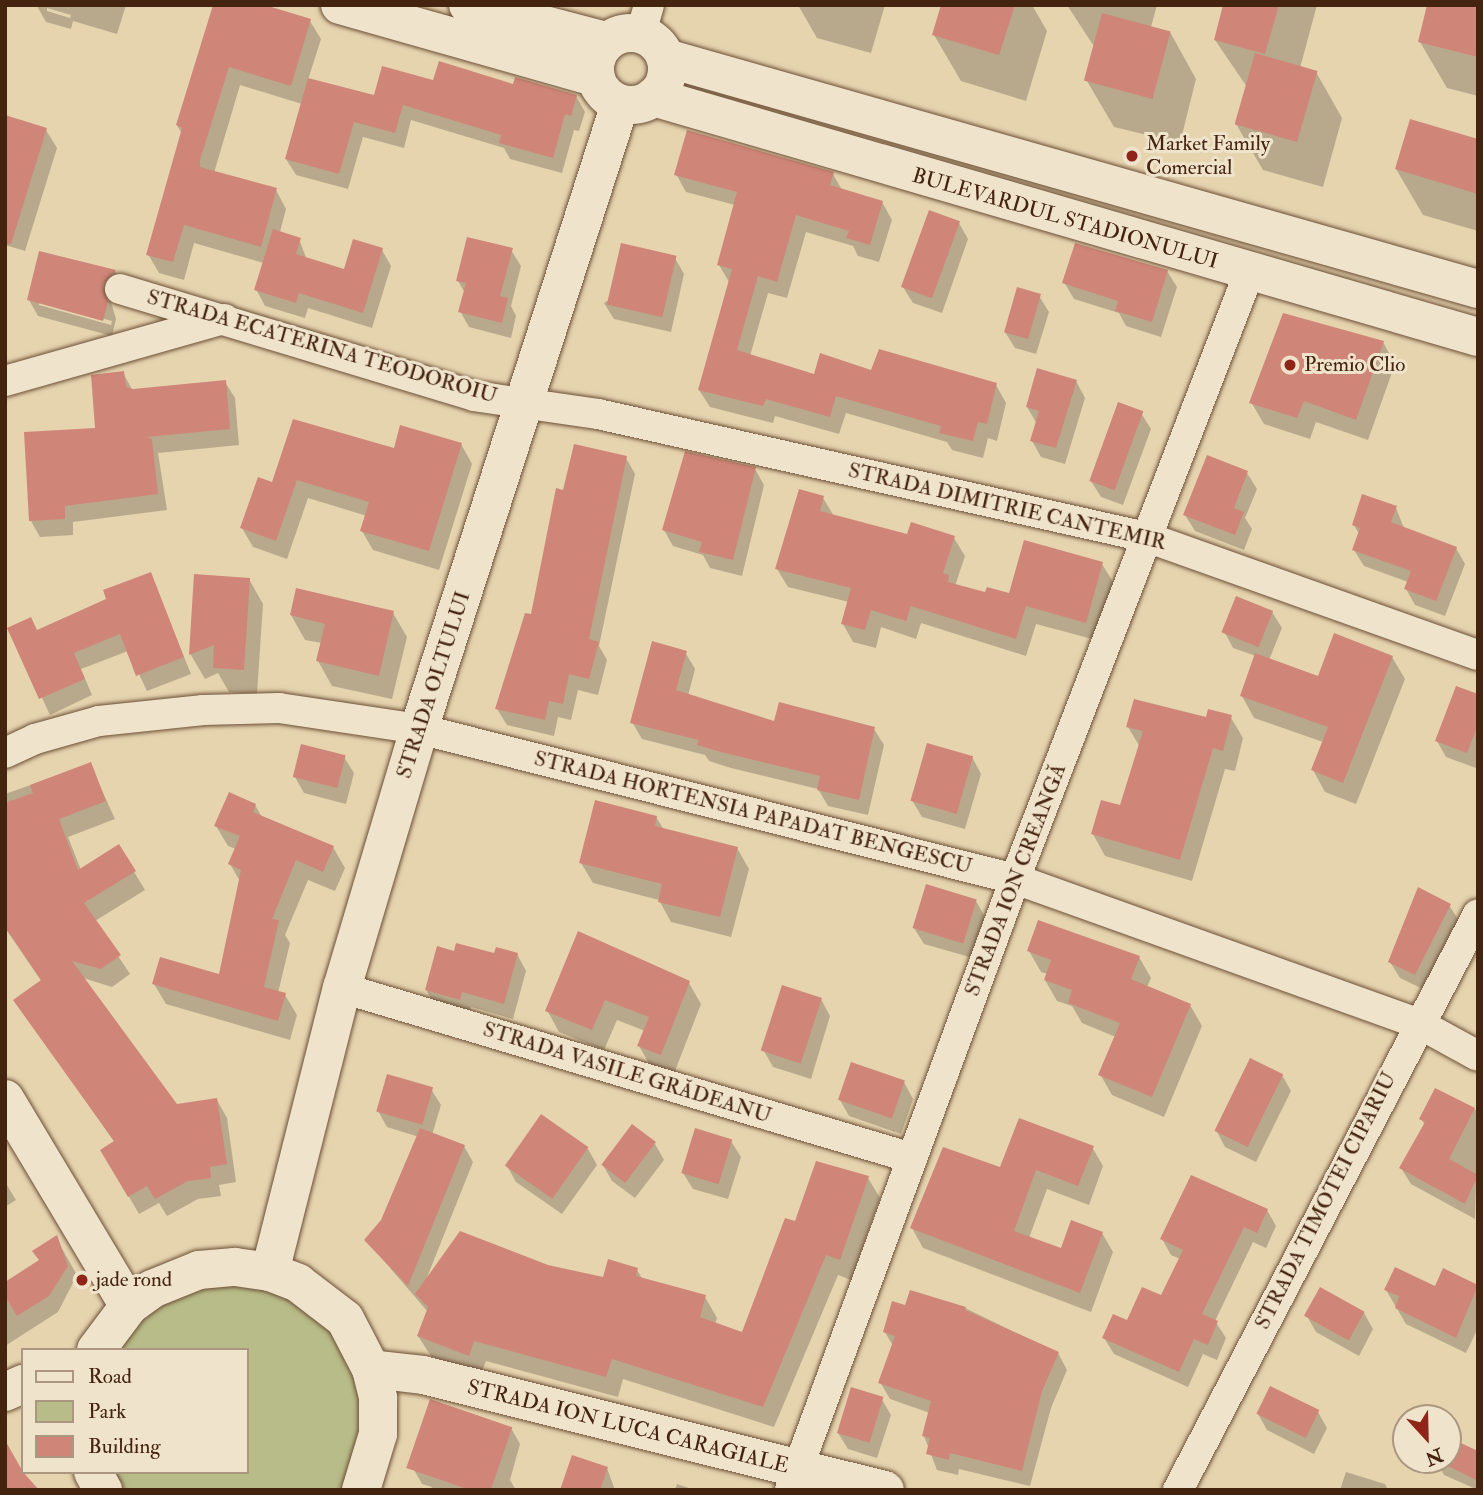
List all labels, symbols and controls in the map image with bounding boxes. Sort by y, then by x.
place label: Market Family Comercial [1146,131,1270,181]
marker: Market Family Comercial [1124,148,1140,164]
street label: BULEVARDUL STADIONULUI [909,163,1221,275]
street label: STRADA ECATERINA TEODOROIU [144,285,500,409]
place label: Premio Clio [1304,352,1405,378]
marker: Premio Clio [1282,357,1298,373]
street label: STRADA DIMITRIE CANTEMIR [846,458,1168,556]
street label: STRADA OLTULUI [392,588,476,782]
street label: STRADA HORTENSIA PAPADAT BENGESCU [531,746,975,880]
street label: STRADA ION CREANGĂ [960,760,1072,1000]
street label: STRADA VASILE GRĂDEANU [480,1017,774,1129]
street label: STRADA TIMOTEI CIPARIU [1250,1068,1402,1334]
place label: jade rond [96,1267,172,1293]
marker: jade rond [74,1272,90,1288]
legend [21,1348,248,1474]
text: Road [88,1363,132,1390]
street label: STRADA ION LUCA CARAGIALE [465,1375,791,1479]
text: Park [88,1398,126,1425]
north arrow [1392,1404,1462,1474]
text: Building [88,1433,161,1460]
text: N [1422,1442,1447,1471]

